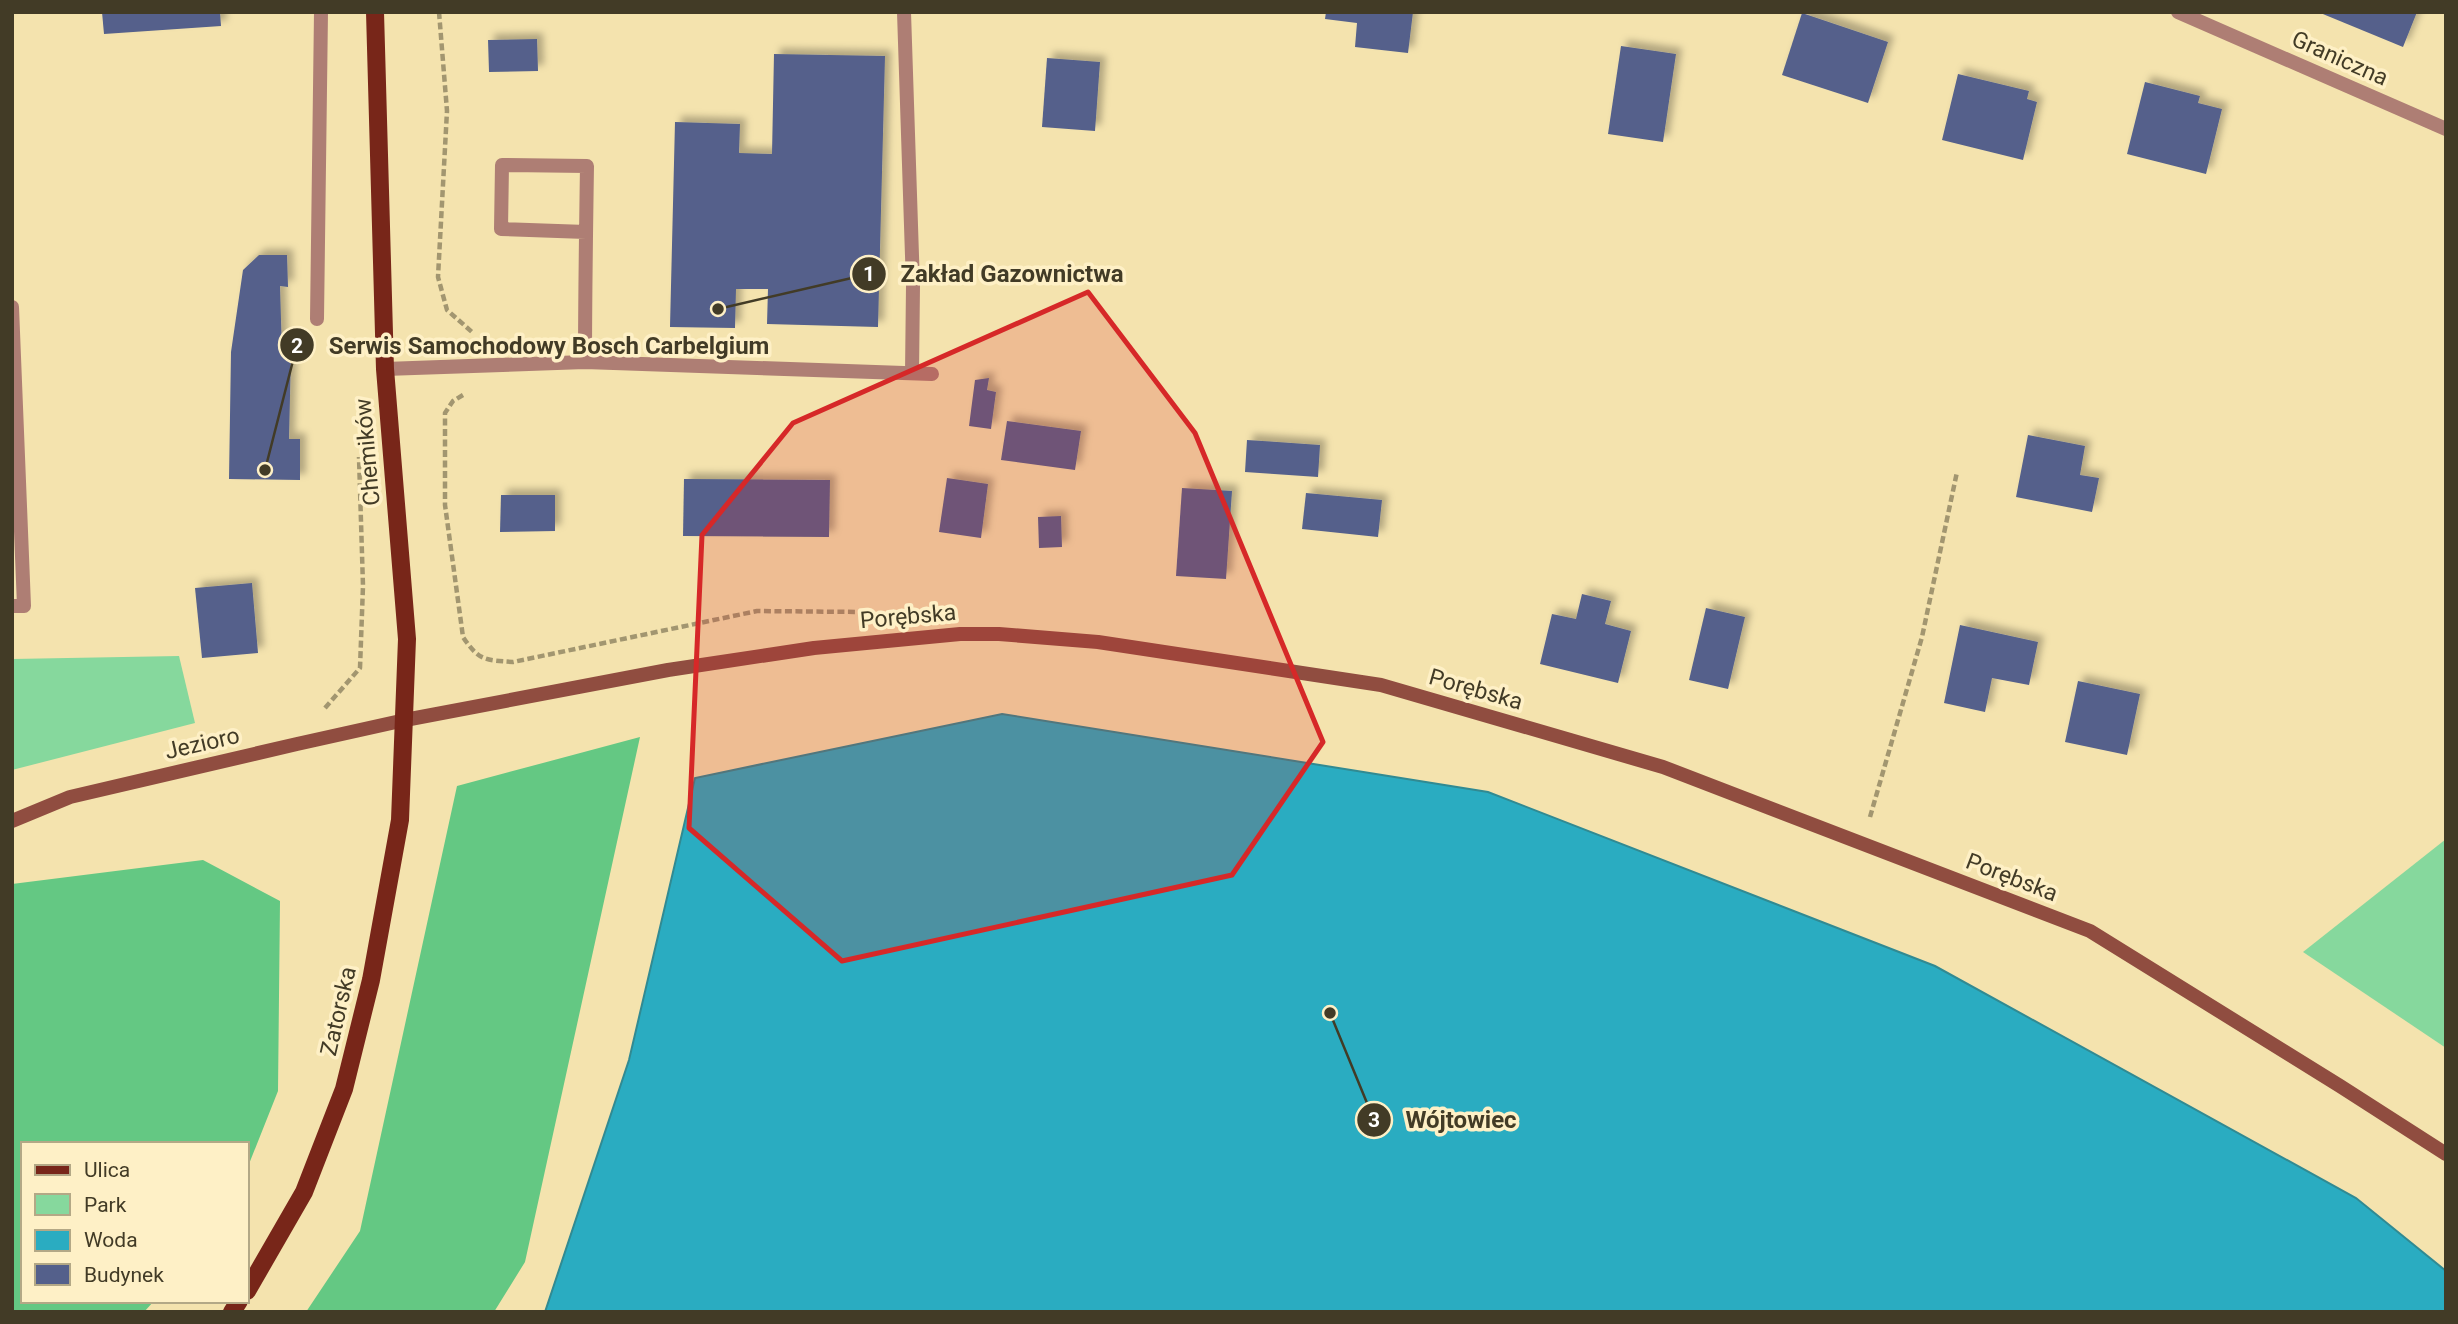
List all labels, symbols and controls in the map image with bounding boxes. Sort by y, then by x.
street label: Graniczna [2287,25,2392,92]
callout: Zakład Gazownictwa [851,251,1138,296]
text: Zakład Gazownictwa [900,260,1124,288]
text: 1 [863,262,875,286]
callout: Serwis Samochodowy Bosch Carbelgium [280,323,783,368]
text: Serwis Samochodowy Bosch Carbelgium [329,332,769,360]
text: 2 [291,334,303,358]
street label: Chemików [349,397,386,507]
street label: Porębska [859,599,957,634]
street label: Porębska [1426,663,1526,716]
street label: Jezioro [162,722,242,765]
street label: Porębska [1962,848,2062,907]
street label: Zatorska [315,964,362,1058]
callout: Wójtowiec [1356,1097,1531,1142]
text: Wójtowiec [1405,1106,1517,1134]
text: 3 [1368,1108,1380,1132]
legend [21,1142,248,1303]
text: Ulica [84,1158,130,1182]
text: Park [84,1193,127,1217]
text: Woda [84,1228,138,1252]
text: Budynek [84,1263,164,1287]

